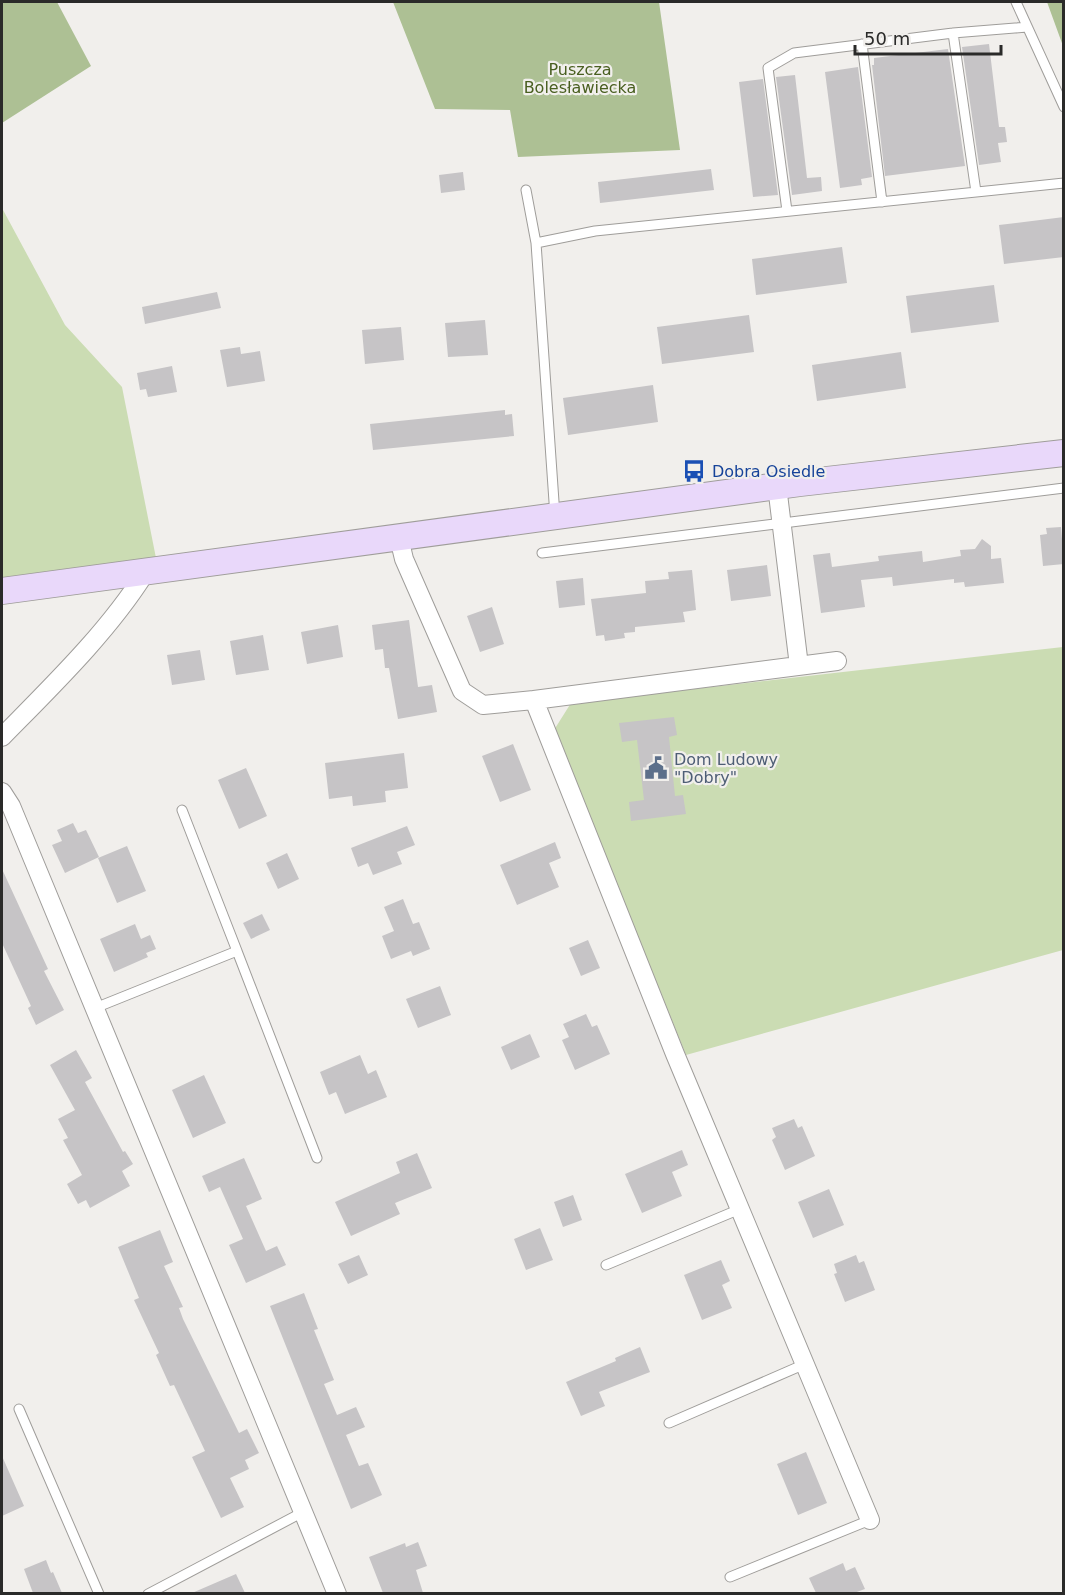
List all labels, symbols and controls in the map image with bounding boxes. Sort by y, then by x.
scale bar [855,18,1000,56]
text: 50 m [864,28,910,49]
park label: Puszcza Bolesławiecka [524,60,636,97]
bus stop icon: Dobra Osiedle [681,458,707,484]
place label: Dobra Osiedle [712,462,825,481]
place label: Dom Ludowy "Dobry" [674,750,778,787]
public building icon: Dom Ludowy "Dobry" [643,755,669,781]

